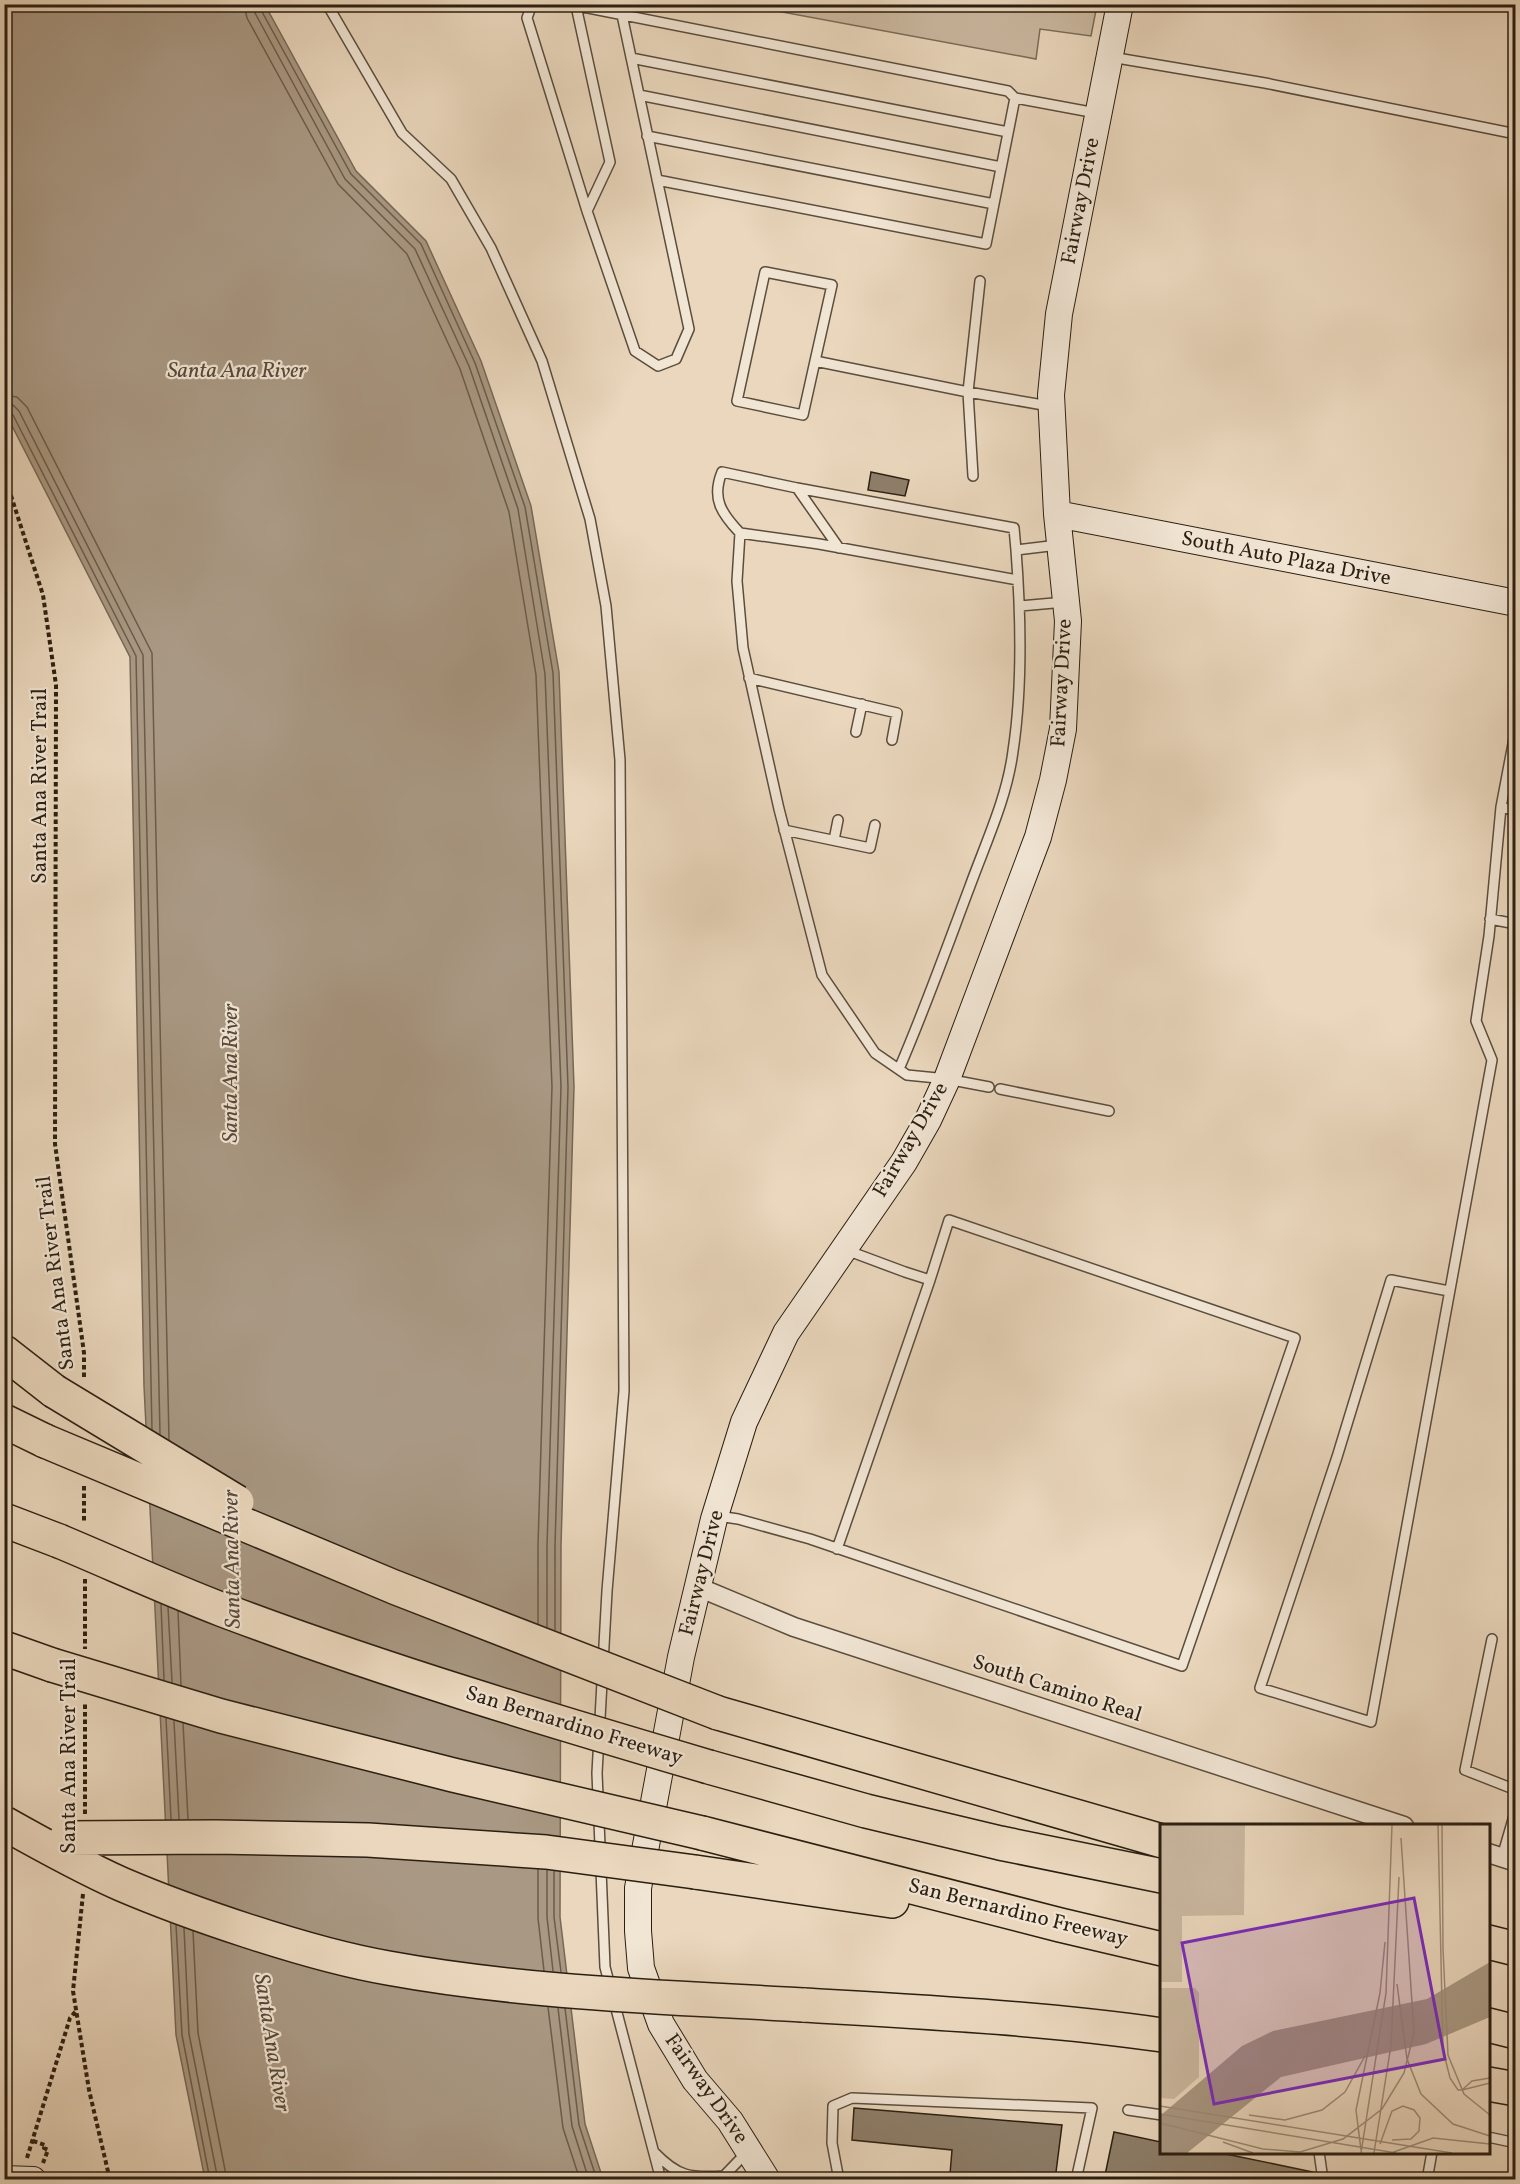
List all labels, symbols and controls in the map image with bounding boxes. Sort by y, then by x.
street label: Fairway Drive [1054,135,1108,267]
water label: Santa Ana River [167,356,307,387]
street label: South Auto Plaza Drive [1179,524,1393,594]
street label: Fairway Drive [1044,618,1080,748]
street label: Santa Ana River Trail [26,688,55,884]
water label: Santa Ana River [216,1003,247,1143]
street label: Fairway Drive [866,1077,956,1203]
street label: Santa Ana River Trail [30,1174,82,1372]
water label: Santa Ana River [216,1488,250,1629]
street label: Fairway Drive [672,1507,732,1639]
street label: South Camino Real [969,1648,1145,1730]
street label: Santa Ana River Trail [55,1658,84,1854]
street label: San Bernardino Freeway [462,1679,687,1773]
inset map [1160,1824,1490,2154]
street label: San Bernardino Freeway [905,1872,1132,1955]
water label: Santa Ana River [245,1972,297,2115]
street label: Fairway Drive [657,2028,755,2150]

